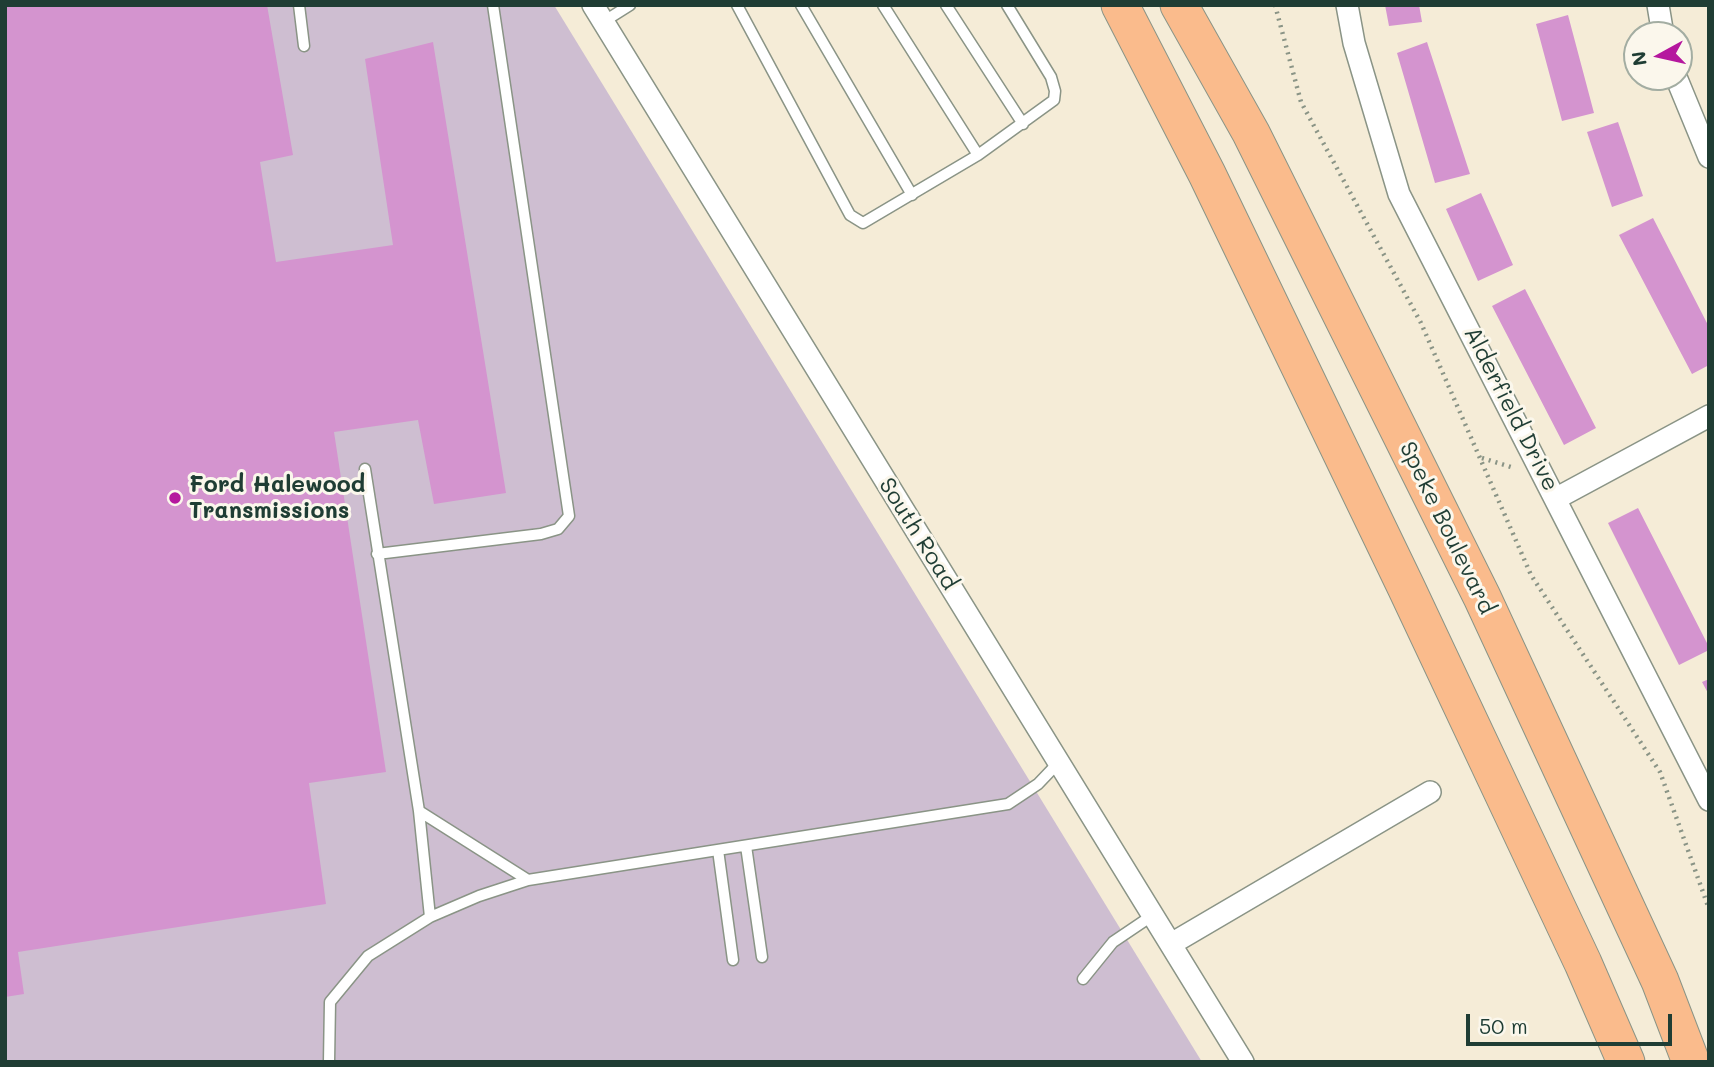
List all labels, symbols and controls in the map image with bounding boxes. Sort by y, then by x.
north arrow [1623,21,1693,91]
text: N [1625,50,1652,68]
street label: Alderfield Drive [1458,322,1564,496]
street label: Speke Boulevard [1393,437,1501,619]
place label: Ford Halewood Transmissions [189,471,365,525]
street label: South Road [873,473,963,595]
marker: Ford Halewood Transmissions [167,490,183,506]
scale bar [1469,1000,1676,1044]
text: 50 m [1479,1012,1528,1039]

